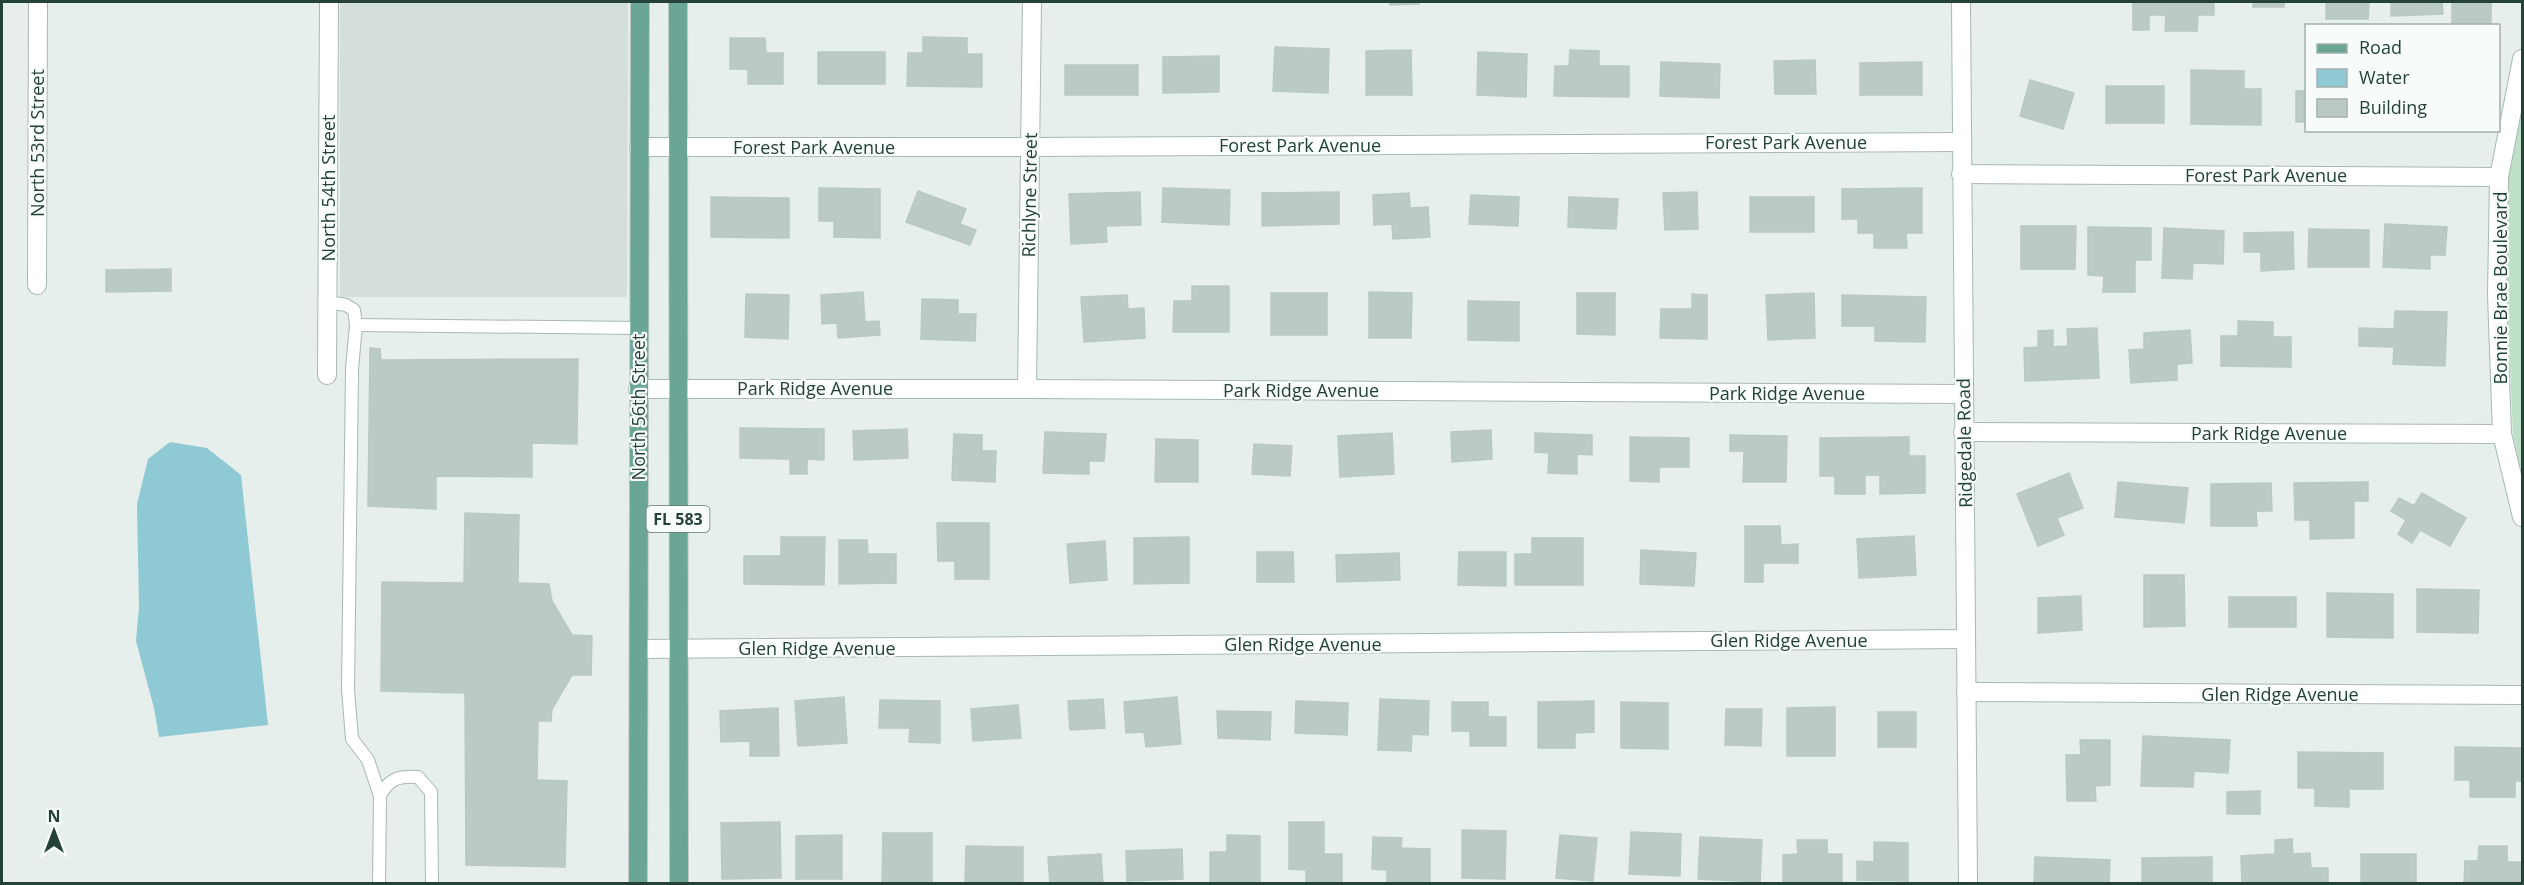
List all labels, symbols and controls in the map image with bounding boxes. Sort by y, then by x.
legend [2305,24,2500,132]
text: Road [2359,35,2402,59]
text: Water [2359,65,2410,89]
street label: North 53rd Street [25,69,49,217]
text: Building [2359,95,2427,119]
street label: North 54th Street [316,115,340,261]
street label: Forest Park Avenue [1705,130,1867,154]
street label: Richlyne Street [1016,132,1042,258]
street label: Forest Park Avenue [1219,133,1381,157]
street label: Forest Park Avenue [733,135,895,159]
street label: Forest Park Avenue [2185,163,2347,187]
street label: Bonnie Brae Boulevard [2488,191,2512,385]
street label: North 56th Street [626,334,650,480]
street label: Park Ridge Avenue [737,376,893,400]
street label: Park Ridge Avenue [1223,378,1379,402]
street label: Ridgedale Road [1951,378,1977,508]
street label: Park Ridge Avenue [1709,381,1865,405]
street label: Park Ridge Avenue [2191,421,2347,445]
road number: FL 583 [646,506,710,532]
street label: Glen Ridge Avenue [1710,628,1868,652]
street label: Glen Ridge Avenue [1224,632,1382,656]
street label: Glen Ridge Avenue [738,636,896,660]
street label: Glen Ridge Avenue [2201,682,2359,706]
north arrow [24,801,84,861]
text: N [47,805,61,827]

